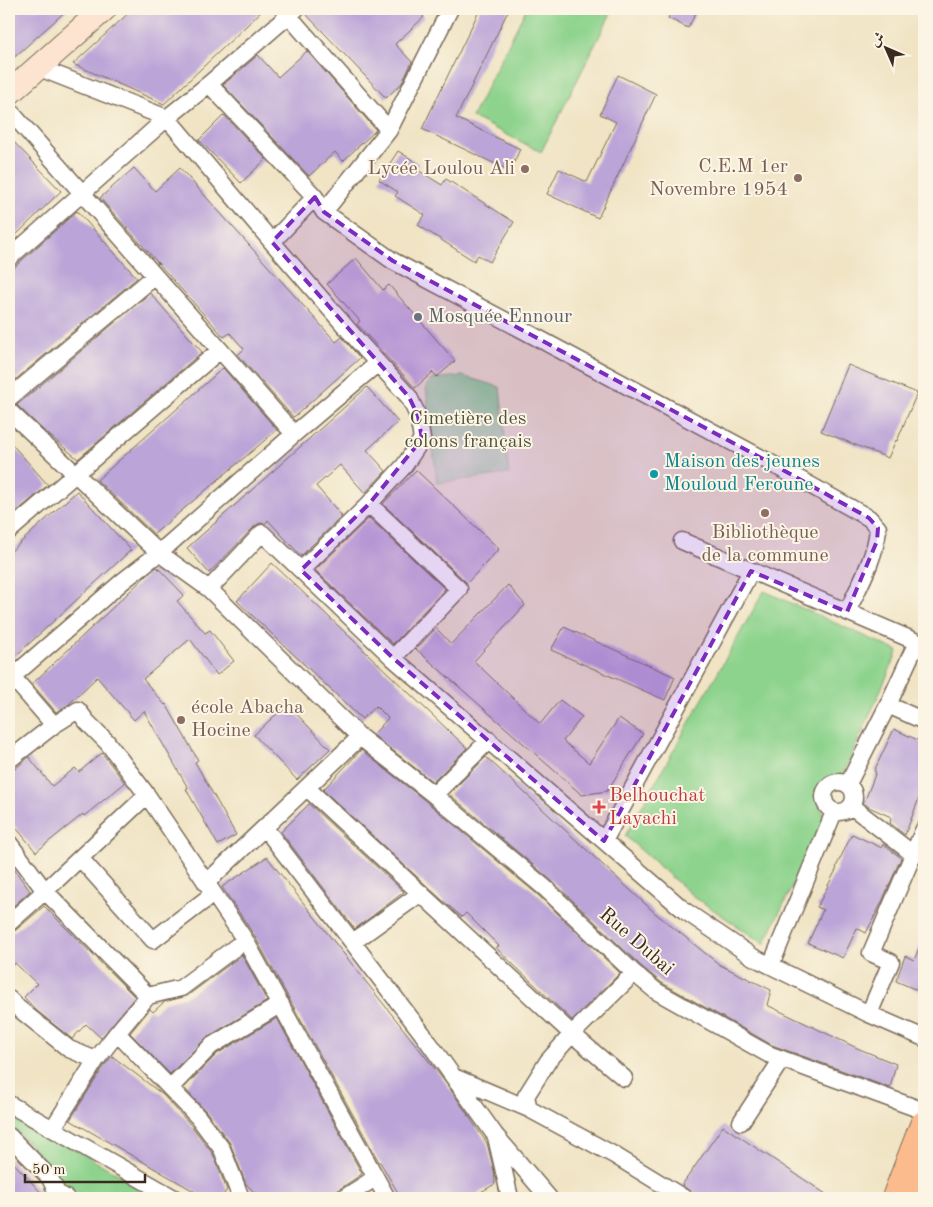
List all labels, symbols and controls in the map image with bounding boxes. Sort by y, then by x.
north arrow [860,22,910,72]
text: ش [868,30,887,49]
place label: C.E.M 1er Novembre 1954 [649,157,788,200]
place label: Lycée Loulou Ali [368,159,515,179]
marker: Lycée Loulou Ali [519,163,531,175]
marker: C.E.M 1er Novembre 1954 [792,172,804,184]
place label: Mosquée Ennour [428,307,572,327]
marker: Mosquée Ennour [412,311,424,323]
park label: Cimetière des colons français [404,409,532,452]
place label: Maison des jeunes Mouloud Feroune [664,452,820,495]
marker: Maison des jeunes Mouloud Feroune [648,468,660,480]
marker: Bibliothèque de la commune [759,507,771,519]
place label: Bibliothèque de la commune [701,523,829,566]
place label: école Abacha Hocine [191,698,304,741]
marker: école Abacha Hocine [175,714,187,726]
place label: Belhouchat Layachi [609,786,705,829]
marker: Belhouchat Layachi [593,801,605,813]
street label: Rue Dubai [595,904,677,980]
scale bar [25,1152,145,1184]
text: 50 m [32,1163,66,1178]

